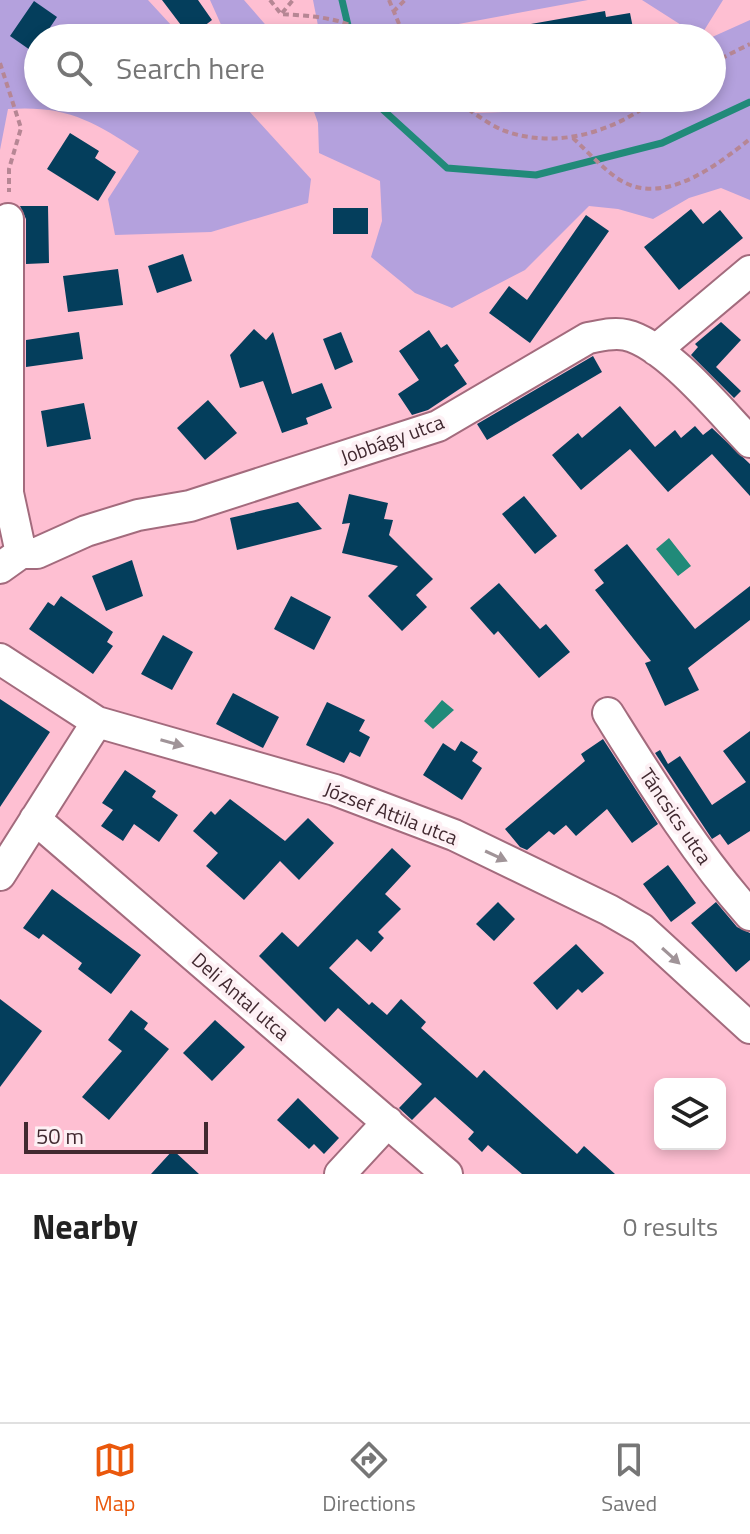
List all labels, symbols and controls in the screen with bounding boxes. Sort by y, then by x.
search box [24,24,726,112]
text: Search here [116,45,265,91]
icon: search [52,46,96,90]
street label: Jobbágy utca [336,406,448,472]
one-way arrow [161,737,185,750]
street label: Táncsics utca [632,761,720,871]
street label: József Attila utca [320,773,462,853]
one-way arrow [485,849,508,863]
street label: Deli Antal utca [185,944,297,1048]
one-way arrow [662,947,681,965]
map controls [654,1078,726,1150]
button: layers [654,1078,726,1150]
scale bar [24,1118,208,1154]
text: 50 m [36,1119,84,1153]
text: Nearby [32,1200,138,1252]
text: 0 results [623,1207,718,1246]
tab: Map [93,1438,137,1520]
tab: Directions [322,1438,416,1520]
tab: Saved [601,1438,657,1520]

